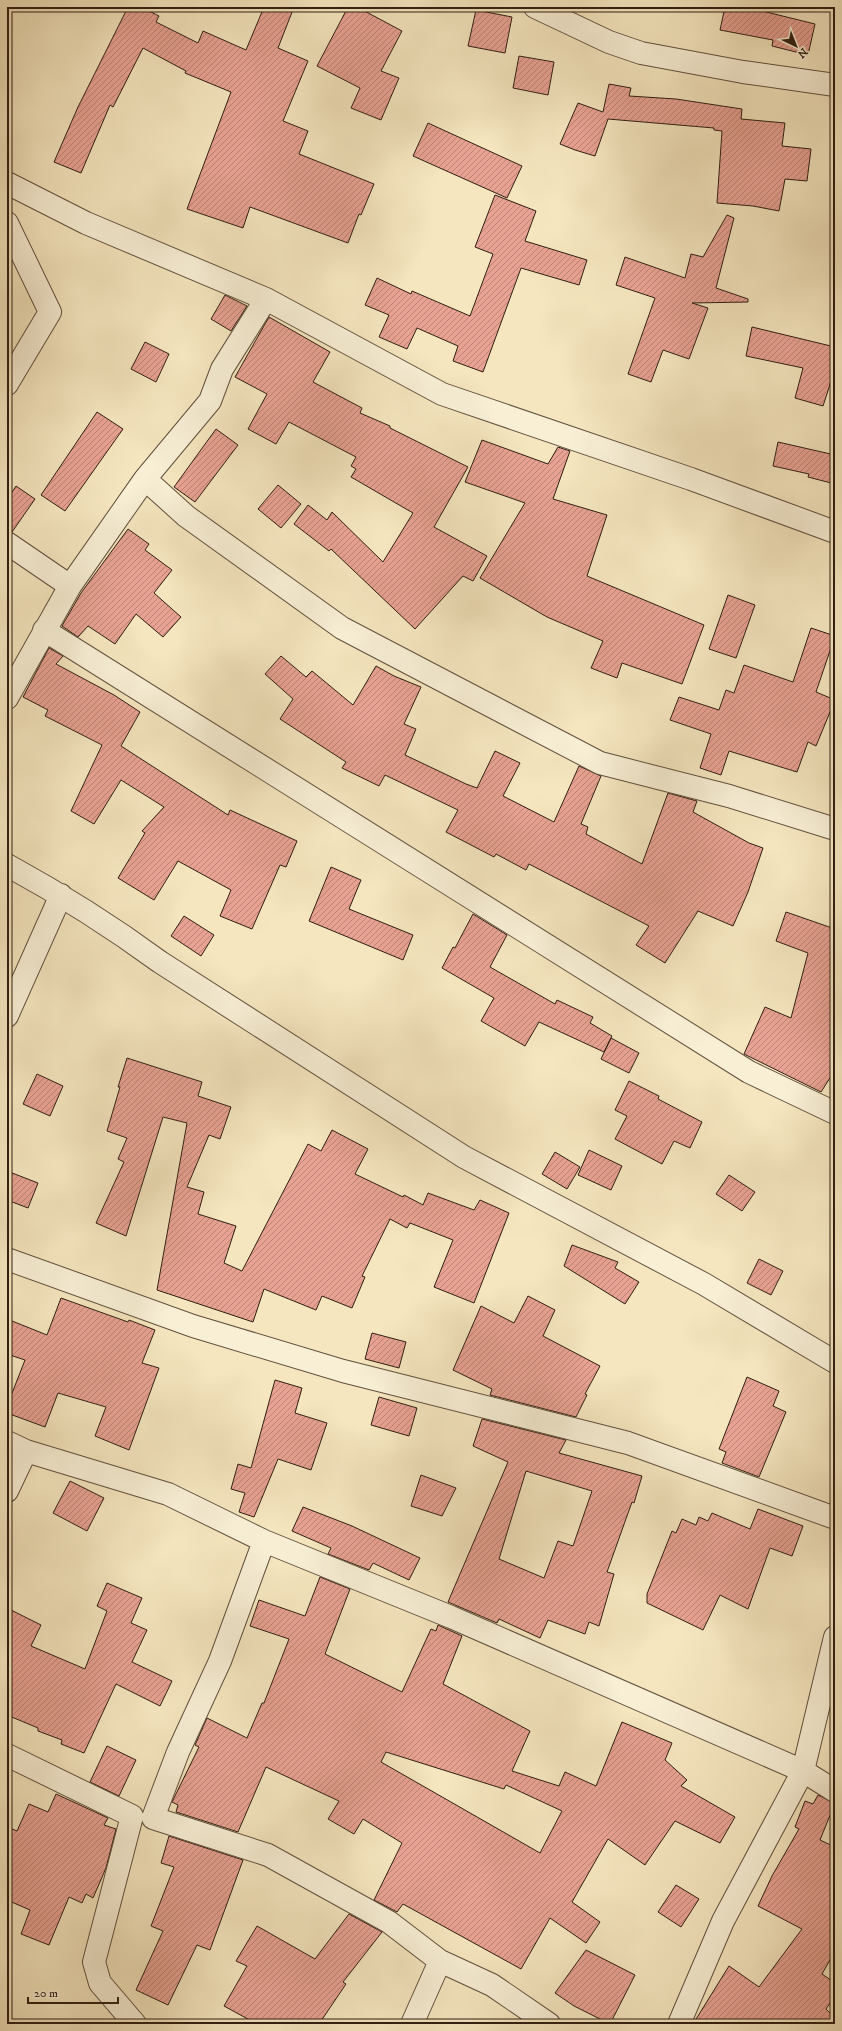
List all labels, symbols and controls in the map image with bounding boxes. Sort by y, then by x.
north arrow [776,26,816,66]
text: N [794,44,810,61]
scale bar [28,1979,118,2005]
text: 20 m [34,1986,58,2001]

